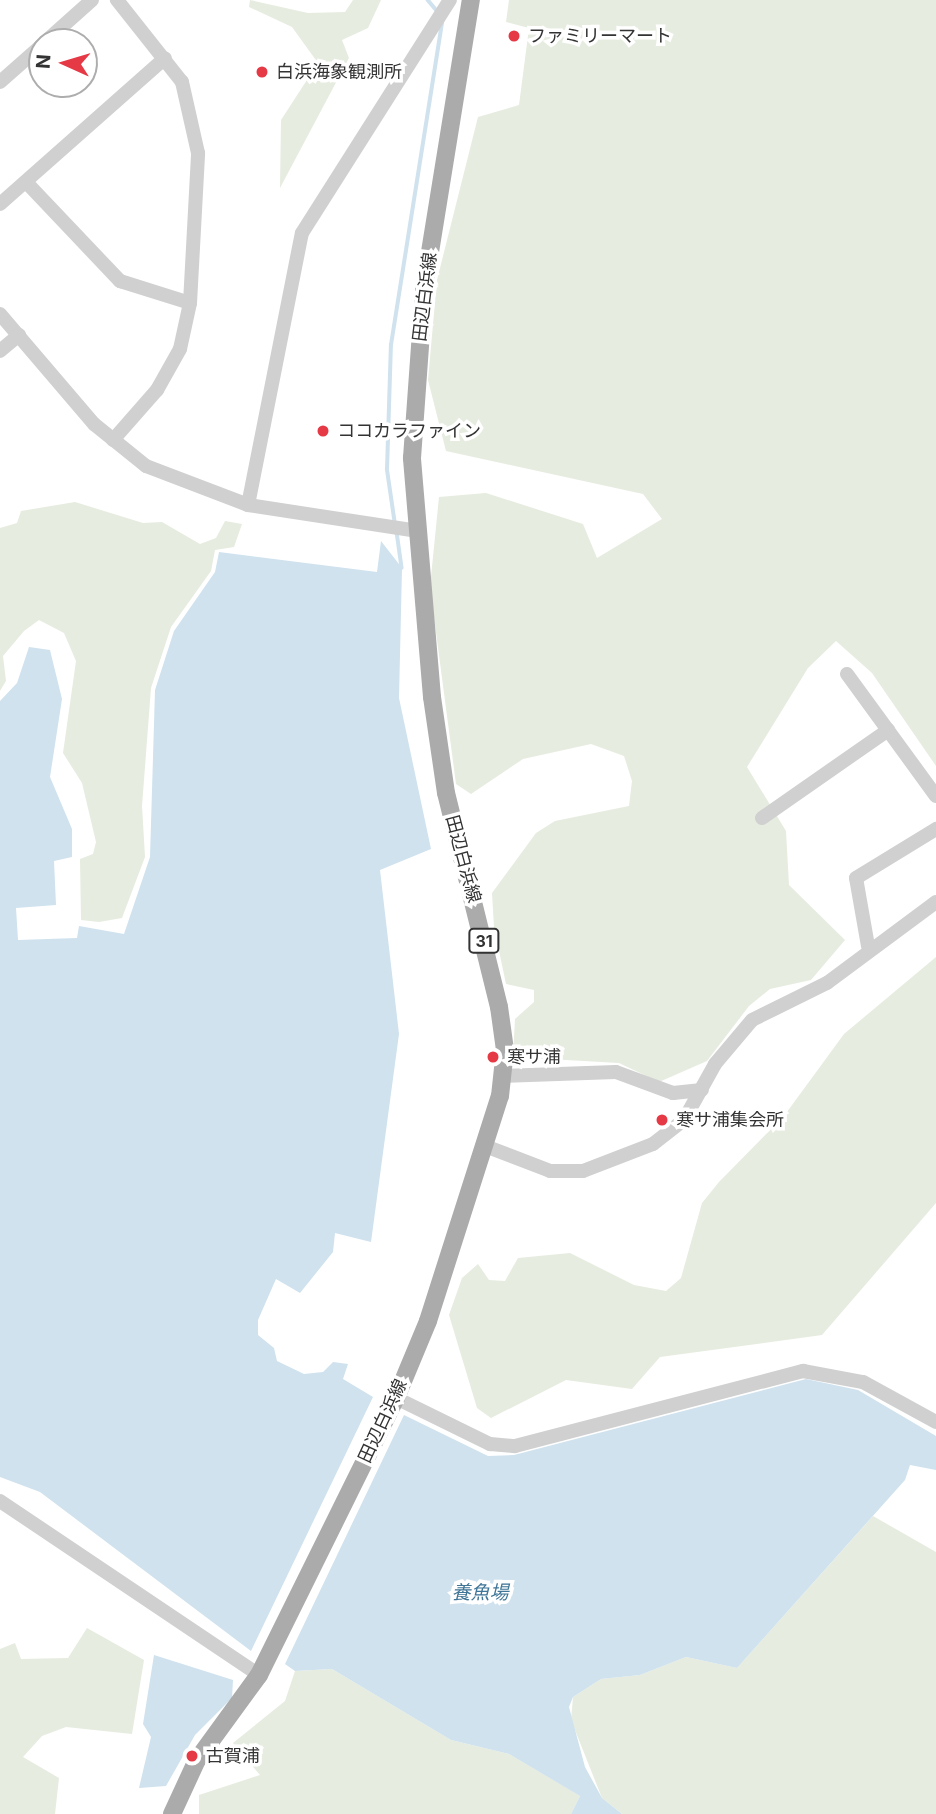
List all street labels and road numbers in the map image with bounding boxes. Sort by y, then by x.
street label: 田辺白浜線 [409,251,441,343]
street label: 田辺白浜線 [441,813,485,905]
road number: 31 [468,928,500,953]
street label: 田辺白浜線 [354,1376,412,1466]

